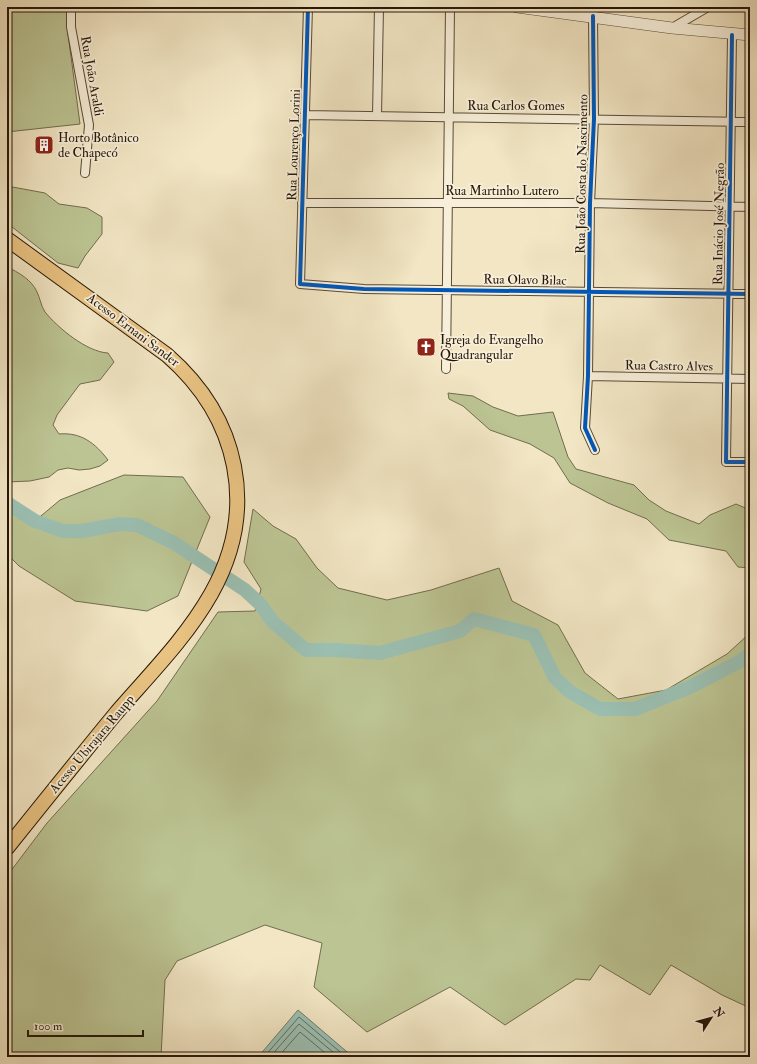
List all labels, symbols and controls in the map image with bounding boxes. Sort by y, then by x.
street label: Rua João Araldi [77,35,107,118]
street label: Rua Lourenço Lorini [284,88,304,201]
street label: Rua João Costa do Nascimento [573,94,591,254]
street label: Rua Carlos Gomes [467,98,565,114]
place label: Horto Botânico de Chapecó [58,130,139,162]
building icon: Horto Botânico de Chapecó [33,134,55,156]
street label: Rua Inácio José Negrão [710,163,728,285]
street label: Rua Martinho Lutero [445,183,559,199]
street label: Rua Olavo Bilac [483,271,567,289]
street label: Acesso Ernani Sander [83,289,183,370]
place label: Igreja do Evangelho Quadrangular [440,332,543,363]
church icon: Igreja do Evangelho Quadrangular [415,336,437,358]
street label: Rua Castro Alves [625,357,714,375]
street label: Acesso Ubirajara Raupp [46,691,139,798]
north arrow [691,998,731,1038]
text: N [710,1004,728,1021]
scale bar [28,1012,143,1038]
text: 100 m [34,1019,63,1034]

